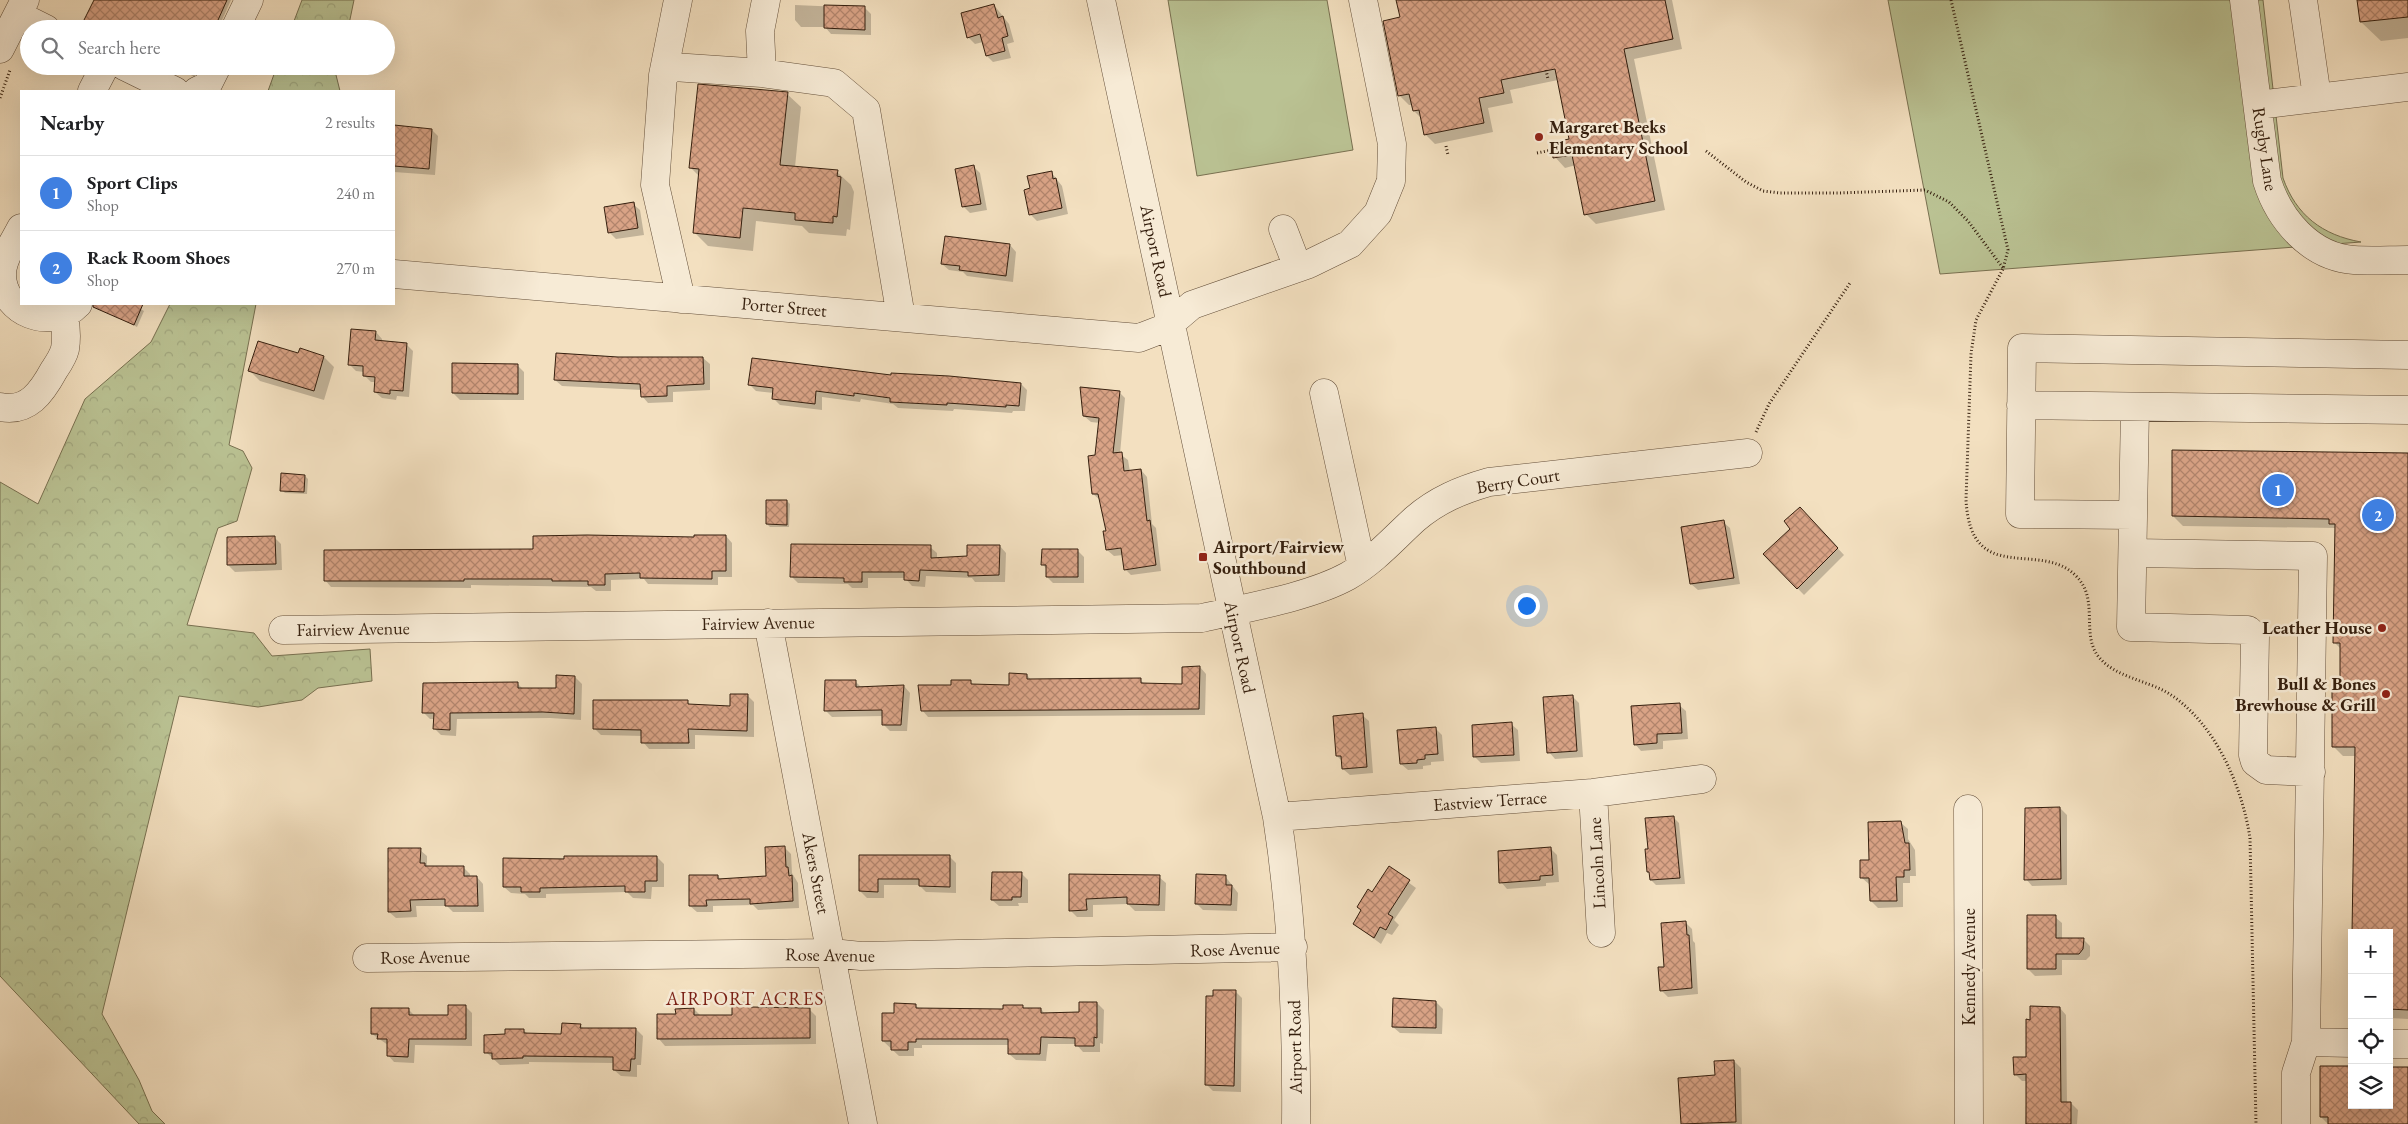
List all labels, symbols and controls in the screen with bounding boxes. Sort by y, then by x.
search box [20,20,395,75]
icon: search [38,34,66,62]
text: Search here [78,35,160,60]
street label: Rugby Lane [2248,105,2283,193]
text: Nearby [40,109,104,136]
text: 2 results [325,112,375,133]
place label: Margaret Beeks Elementary School [1549,115,1688,159]
marker: Margaret Beeks Elementary School [1533,131,1545,143]
text: Sport Clips [87,170,178,195]
text: 1 [52,183,60,204]
text: 240 m [336,183,375,204]
text: Shop [87,195,119,216]
street label: Airport Road [1135,202,1178,300]
text: Rack Room Shoes [87,245,230,270]
text: 2 [52,258,60,279]
text: 270 m [336,258,375,279]
text: Shop [87,270,119,291]
street label: Porter Street [740,291,828,322]
street label: Berry Court [1475,463,1562,498]
pin: 1 [2262,471,2294,509]
pin: 2 [2362,496,2394,534]
place label: Airport/Fairview Southbound [1212,535,1345,579]
marker: Airport/Fairview Southbound [1197,551,1209,563]
your location [1514,593,1540,619]
street label: Airport Road [1219,598,1262,696]
street label: Fairview Avenue [701,610,815,635]
street label: Fairview Avenue [296,616,410,641]
place label: Leather House [2262,616,2372,639]
marker: Leather House [2376,622,2388,634]
place label: Bull & Bones Brewhouse & Grill [2235,672,2376,716]
marker: Bull & Bones Brewhouse & Grill [2380,688,2392,700]
street label: Eastview Terrace [1432,785,1548,816]
street label: Lincoln Lane [1583,817,1610,909]
street label: Akers Street [797,829,836,916]
street label: Kennedy Avenue [1957,908,1980,1026]
map controls [2348,929,2393,1109]
button: + [2348,929,2393,974]
street label: Rose Avenue [1190,935,1280,962]
street label: Rose Avenue [785,942,875,967]
street label: Rose Avenue [380,944,470,969]
button: − [2348,974,2393,1019]
district label: AIRPORT ACRES [665,986,824,1011]
street label: Airport Road [1282,999,1307,1095]
button: locate [2348,1019,2393,1064]
button: layers [2348,1064,2393,1109]

